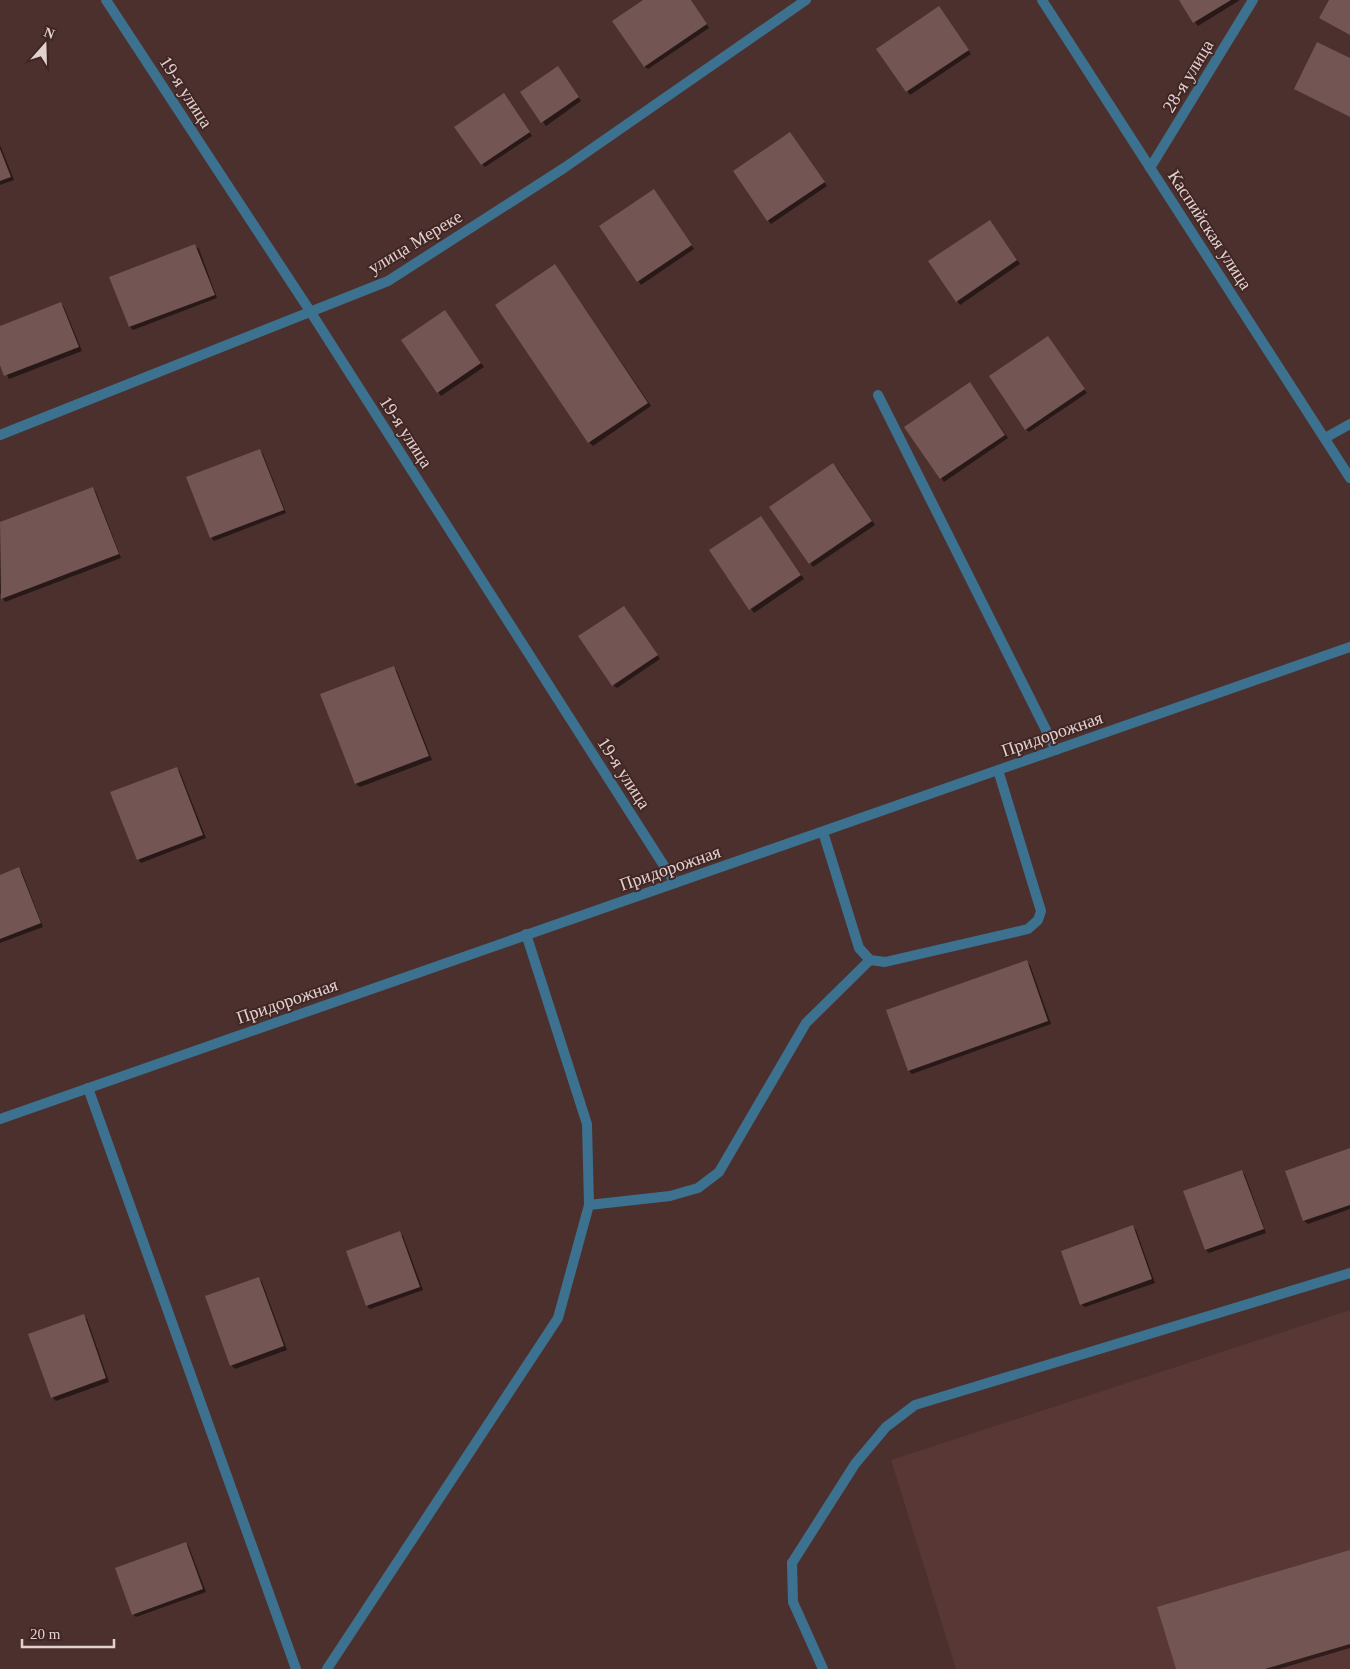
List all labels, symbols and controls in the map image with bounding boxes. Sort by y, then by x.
north arrow [20,20,70,70]
text: N [42,24,57,42]
street label: 28-я улица [1159,36,1217,116]
street label: 19-я улица [155,52,217,132]
street label: Каспийская улица [1164,167,1256,293]
street label: улица Мереке [364,206,466,278]
street label: 19-я улица [375,392,437,472]
street label: Придорожная [999,707,1105,761]
street label: 19-я улица [593,733,655,813]
street label: Придорожная [617,841,723,895]
street label: Придорожная [234,974,340,1028]
scale bar [22,1616,115,1648]
text: 20 m [30,1626,61,1642]

